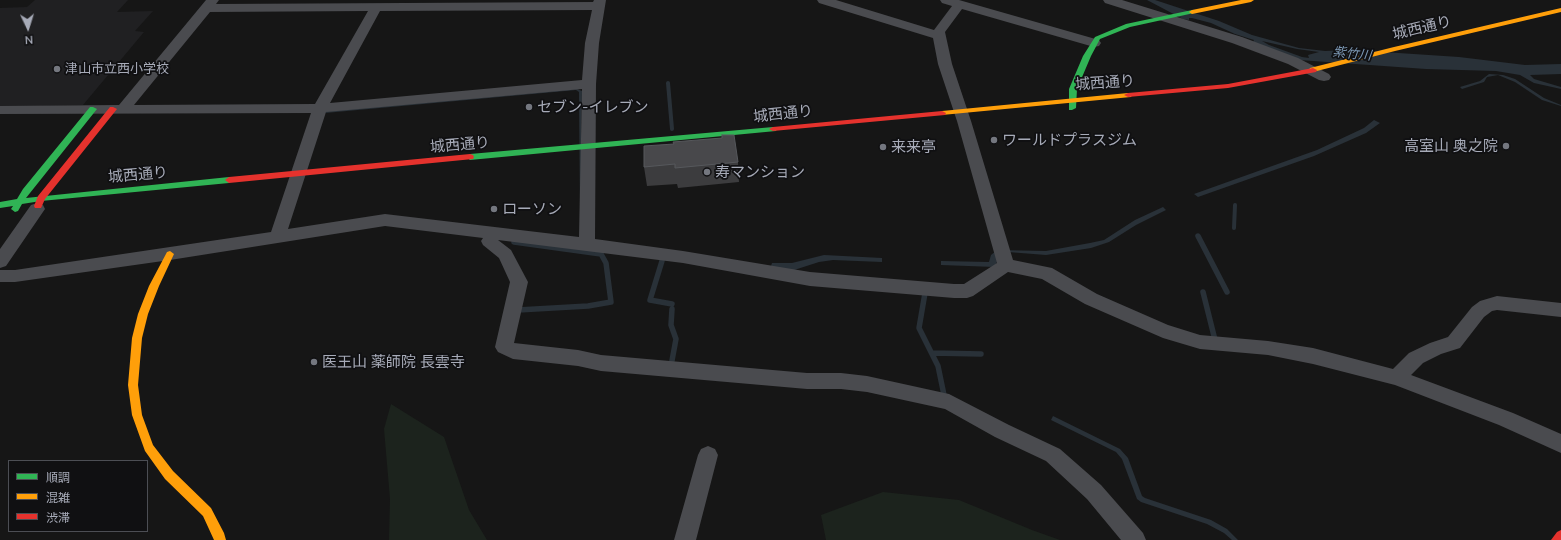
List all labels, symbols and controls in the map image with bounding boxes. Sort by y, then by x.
north arrow [8,8,48,48]
street label: 城西通り [1391,12,1453,44]
text: N [24,33,33,47]
water label: 紫竹川 [1332,44,1372,64]
place label: 津山市立西小学校 [65,61,169,77]
marker: 津山市立西小学校 [52,64,62,74]
street label: 城西通り [1074,72,1136,94]
place label: セブン-イレブン [537,98,648,116]
marker: セブン-イレブン [524,102,534,112]
street label: 城西通り [752,102,814,126]
place label: ワールドプラスジム [1002,131,1137,149]
street label: 城西通り [429,133,491,157]
marker: ワールドプラスジム [989,135,999,145]
place label: 高室山 奥之院 [1404,137,1498,155]
place label: 来来亭 [891,138,936,156]
marker: 高室山 奥之院 [1501,141,1511,151]
marker: 来来亭 [878,142,888,152]
street label: 城西通り [107,163,169,187]
place label: 寿マンション [715,163,805,181]
marker: 寿マンション [702,167,712,177]
place label: ローソン [502,200,562,218]
marker: ローソン [489,204,499,214]
place label: 医王山 薬師院 長雲寺 [322,353,465,371]
marker: 医王山 薬師院 長雲寺 [309,357,319,367]
legend [8,460,148,532]
text: 順調 [46,470,70,485]
text: 混雑 [46,490,70,505]
text: 渋滞 [46,510,70,525]

